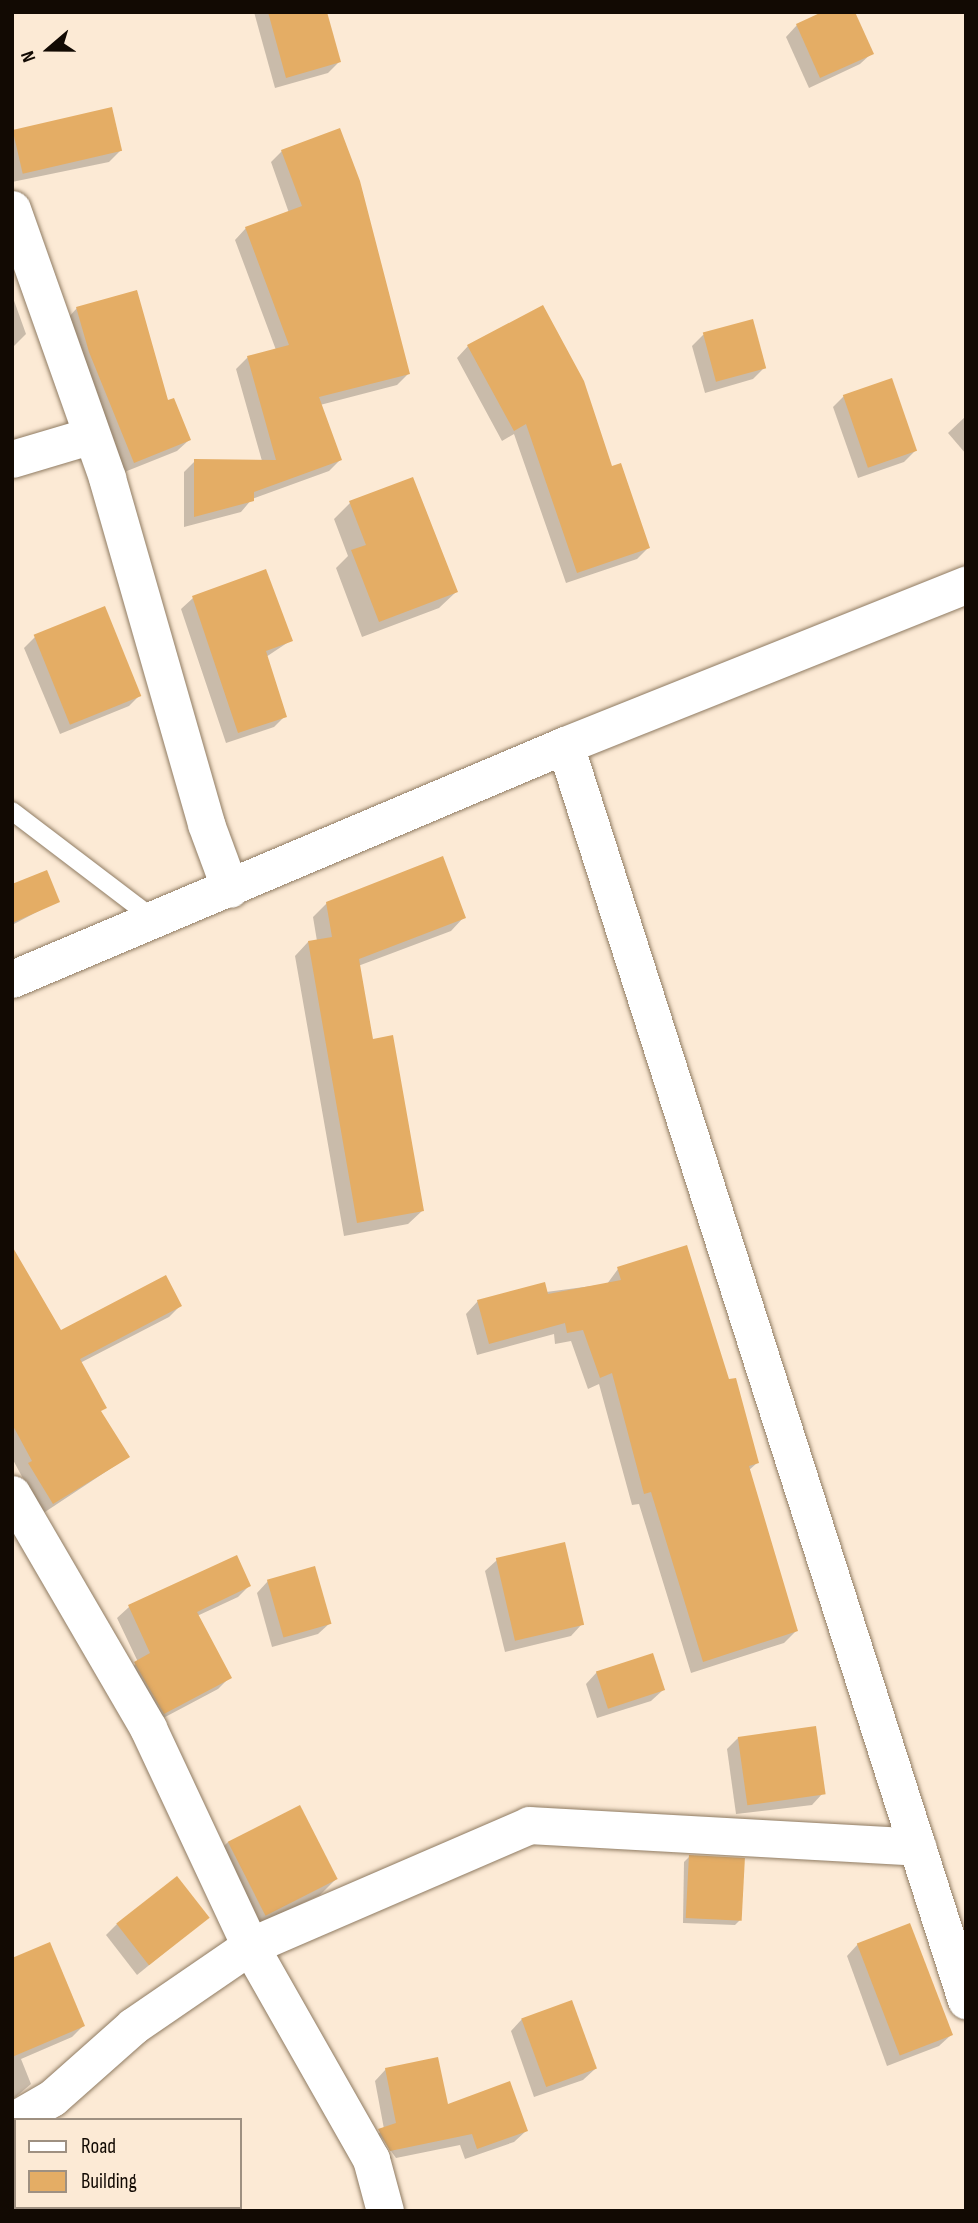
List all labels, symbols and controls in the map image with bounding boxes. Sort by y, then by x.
north arrow [14,14,84,84]
text: N [16,48,41,65]
legend [14,2118,242,2209]
text: Road [81,2134,116,2159]
text: Building [81,2169,137,2194]

